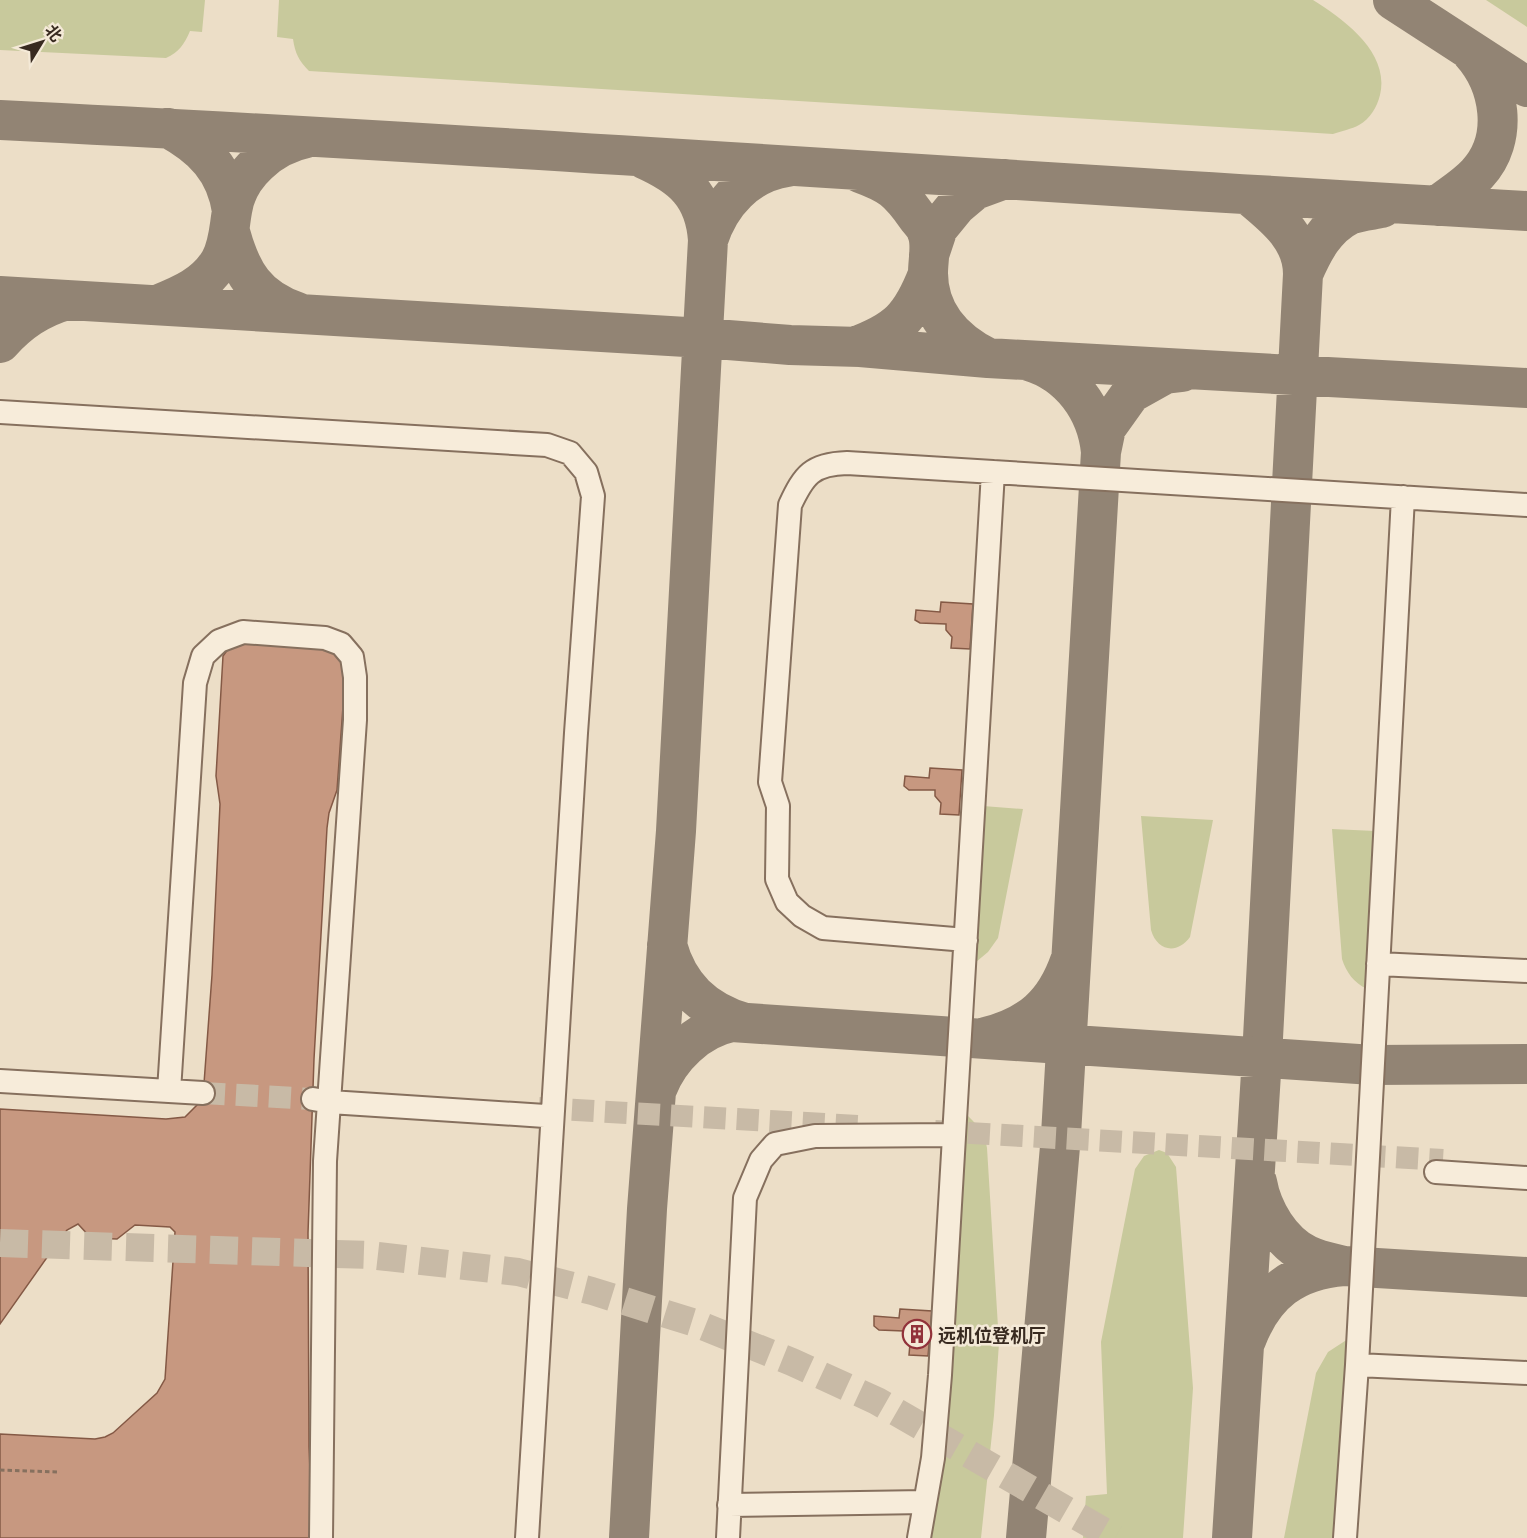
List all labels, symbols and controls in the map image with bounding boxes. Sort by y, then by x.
north arrow [12,12,72,72]
text: 北 [40,18,69,46]
building icon: 远机位登机厅 [901,1318,933,1350]
place label: 远机位登机厅 [938,1321,1046,1347]

